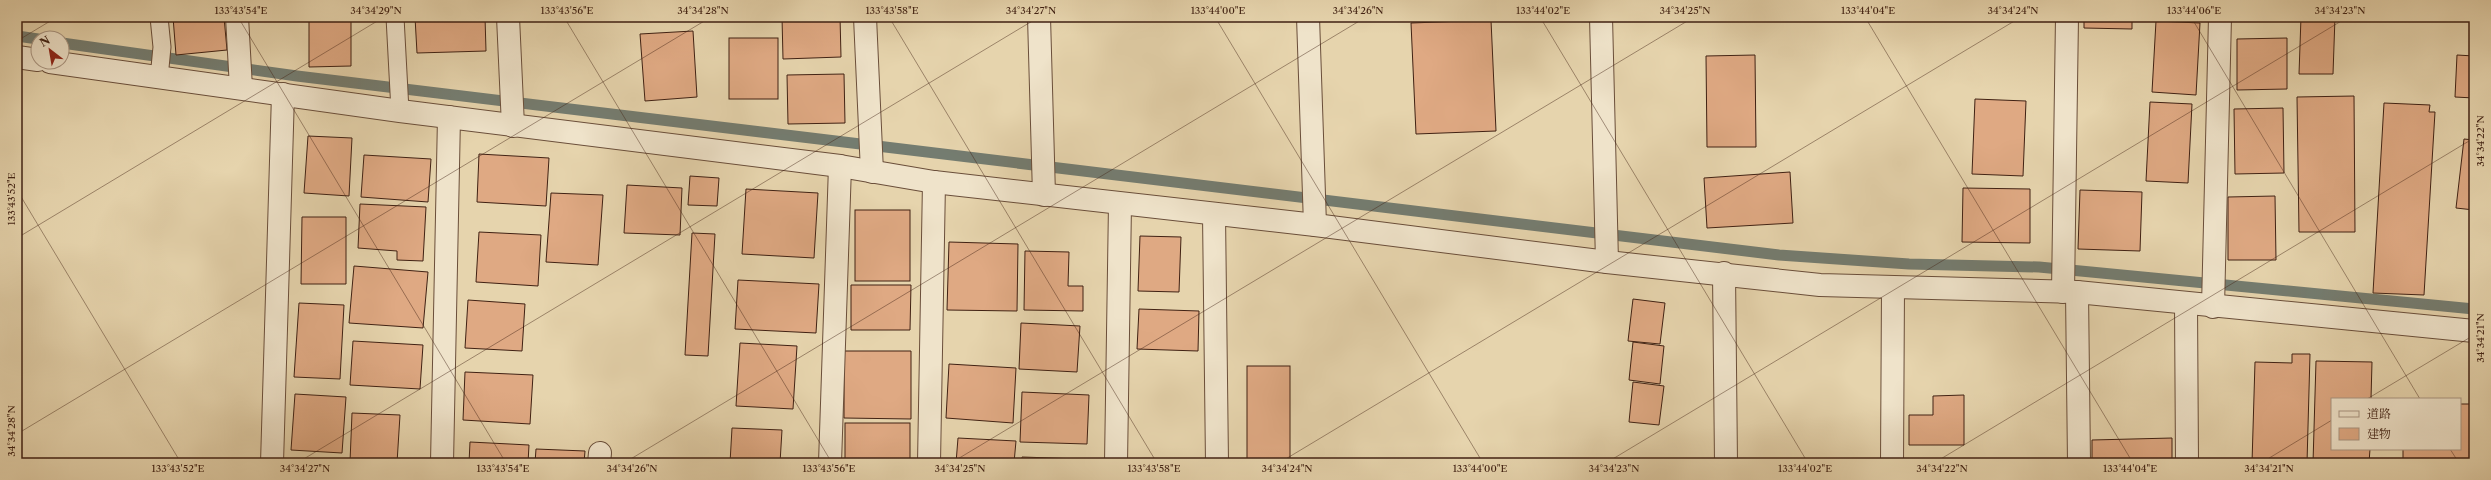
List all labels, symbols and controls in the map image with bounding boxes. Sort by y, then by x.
text: 133°43'54"E [215,4,268,17]
text: 34°34'29"N [350,4,402,17]
text: 133°43'56"E [541,4,594,17]
text: 34°34'28"N [677,4,729,17]
text: 133°43'58"E [865,4,919,17]
text: 34°34'27"N [1006,4,1056,17]
text: 133°44'00"E [1191,4,1245,17]
text: 34°34'26"N [1332,4,1384,17]
text: 133°44'02"E [1516,4,1570,17]
text: 34°34'25"N [1660,4,1711,17]
text: 133°44'04"E [1841,4,1895,17]
text: 34°34'24"N [1987,4,2039,17]
text: 133°44'06"E [2167,4,2221,17]
text: 34°34'23"N [2314,4,2366,17]
north arrow [30,30,70,70]
text: N [37,33,53,50]
text: 34°34'22"N [2474,115,2487,167]
text: 133°43'52"E [5,172,18,226]
text: 34°34'21"N [2474,313,2487,363]
legend [2331,398,2461,450]
text: 34°34'28"N [5,405,18,457]
text: 道路 [2367,406,2391,421]
text: 建物 [2367,426,2391,441]
text: 133°43'52"E [151,462,205,475]
text: 34°34'27"N [280,462,330,475]
text: 133°43'54"E [477,462,530,475]
text: 34°34'26"N [606,462,658,475]
text: 133°43'56"E [803,462,856,475]
text: 34°34'25"N [935,462,986,475]
text: 133°43'58"E [1127,462,1181,475]
text: 34°34'24"N [1261,462,1313,475]
text: 133°44'00"E [1453,462,1507,475]
text: 34°34'23"N [1588,462,1640,475]
text: 133°44'02"E [1778,462,1832,475]
text: 34°34'22"N [1916,462,1968,475]
text: 133°44'04"E [2103,462,2157,475]
text: 34°34'21"N [2244,462,2294,475]

